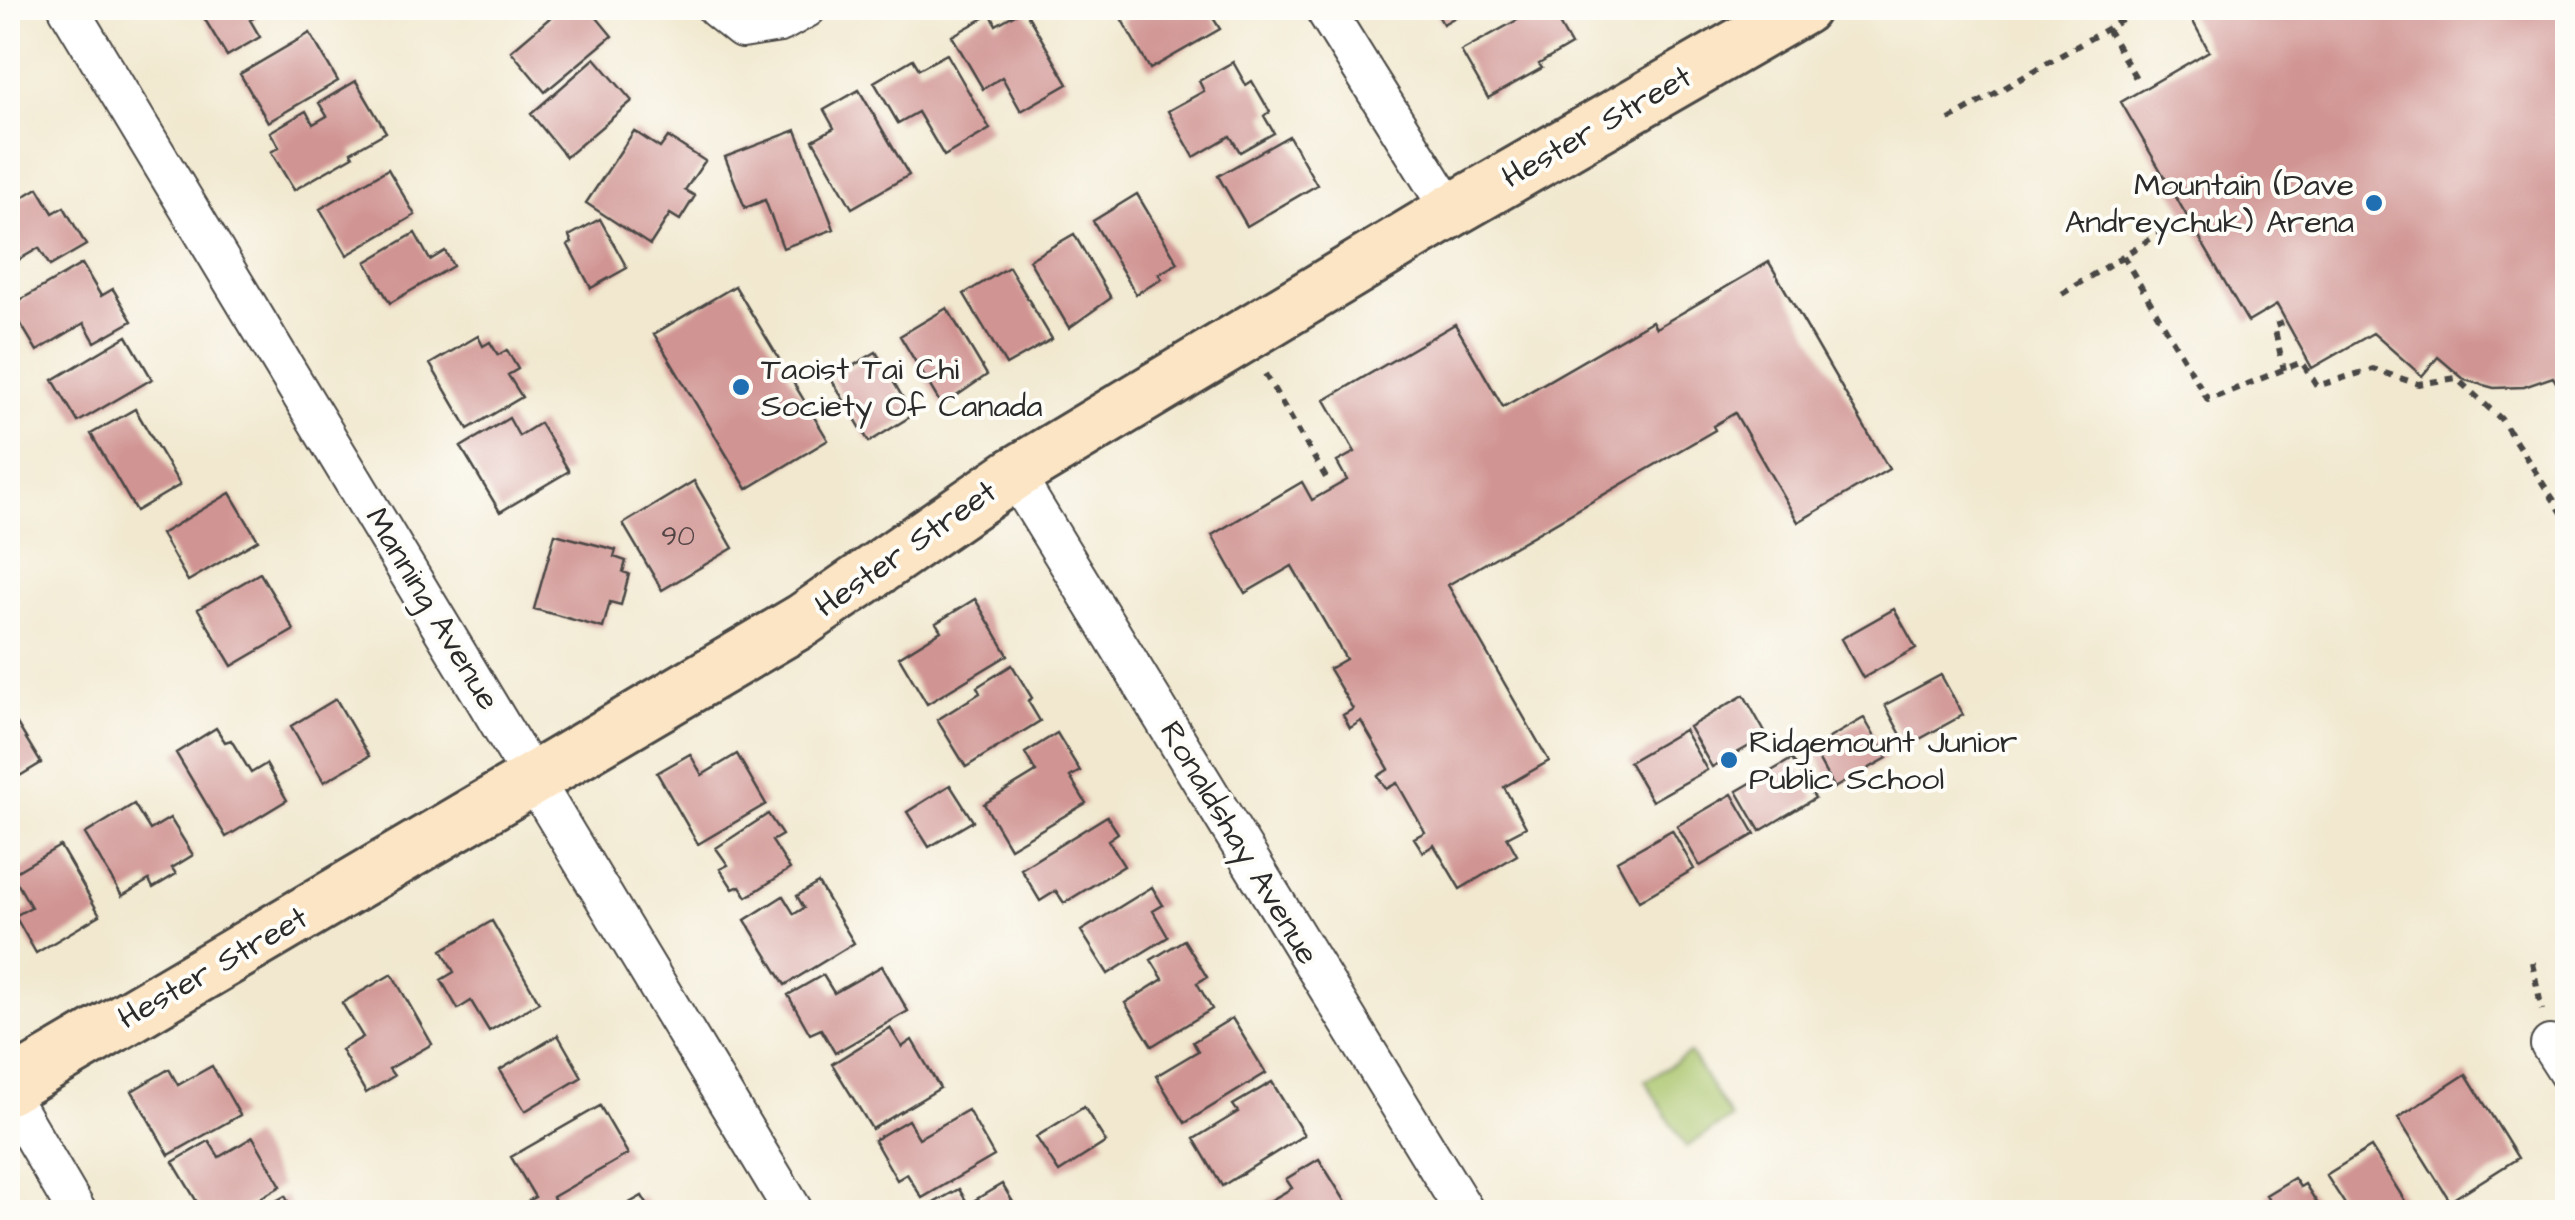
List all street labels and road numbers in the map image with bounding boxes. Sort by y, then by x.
street label: Hester Street [1494,54,1700,200]
street label: Hester Street [806,470,1006,628]
street label: Manning Avenue [354,499,510,719]
street label: Ronaldshay Avenue [1148,713,1330,973]
street label: Hester Street [110,895,316,1041]

